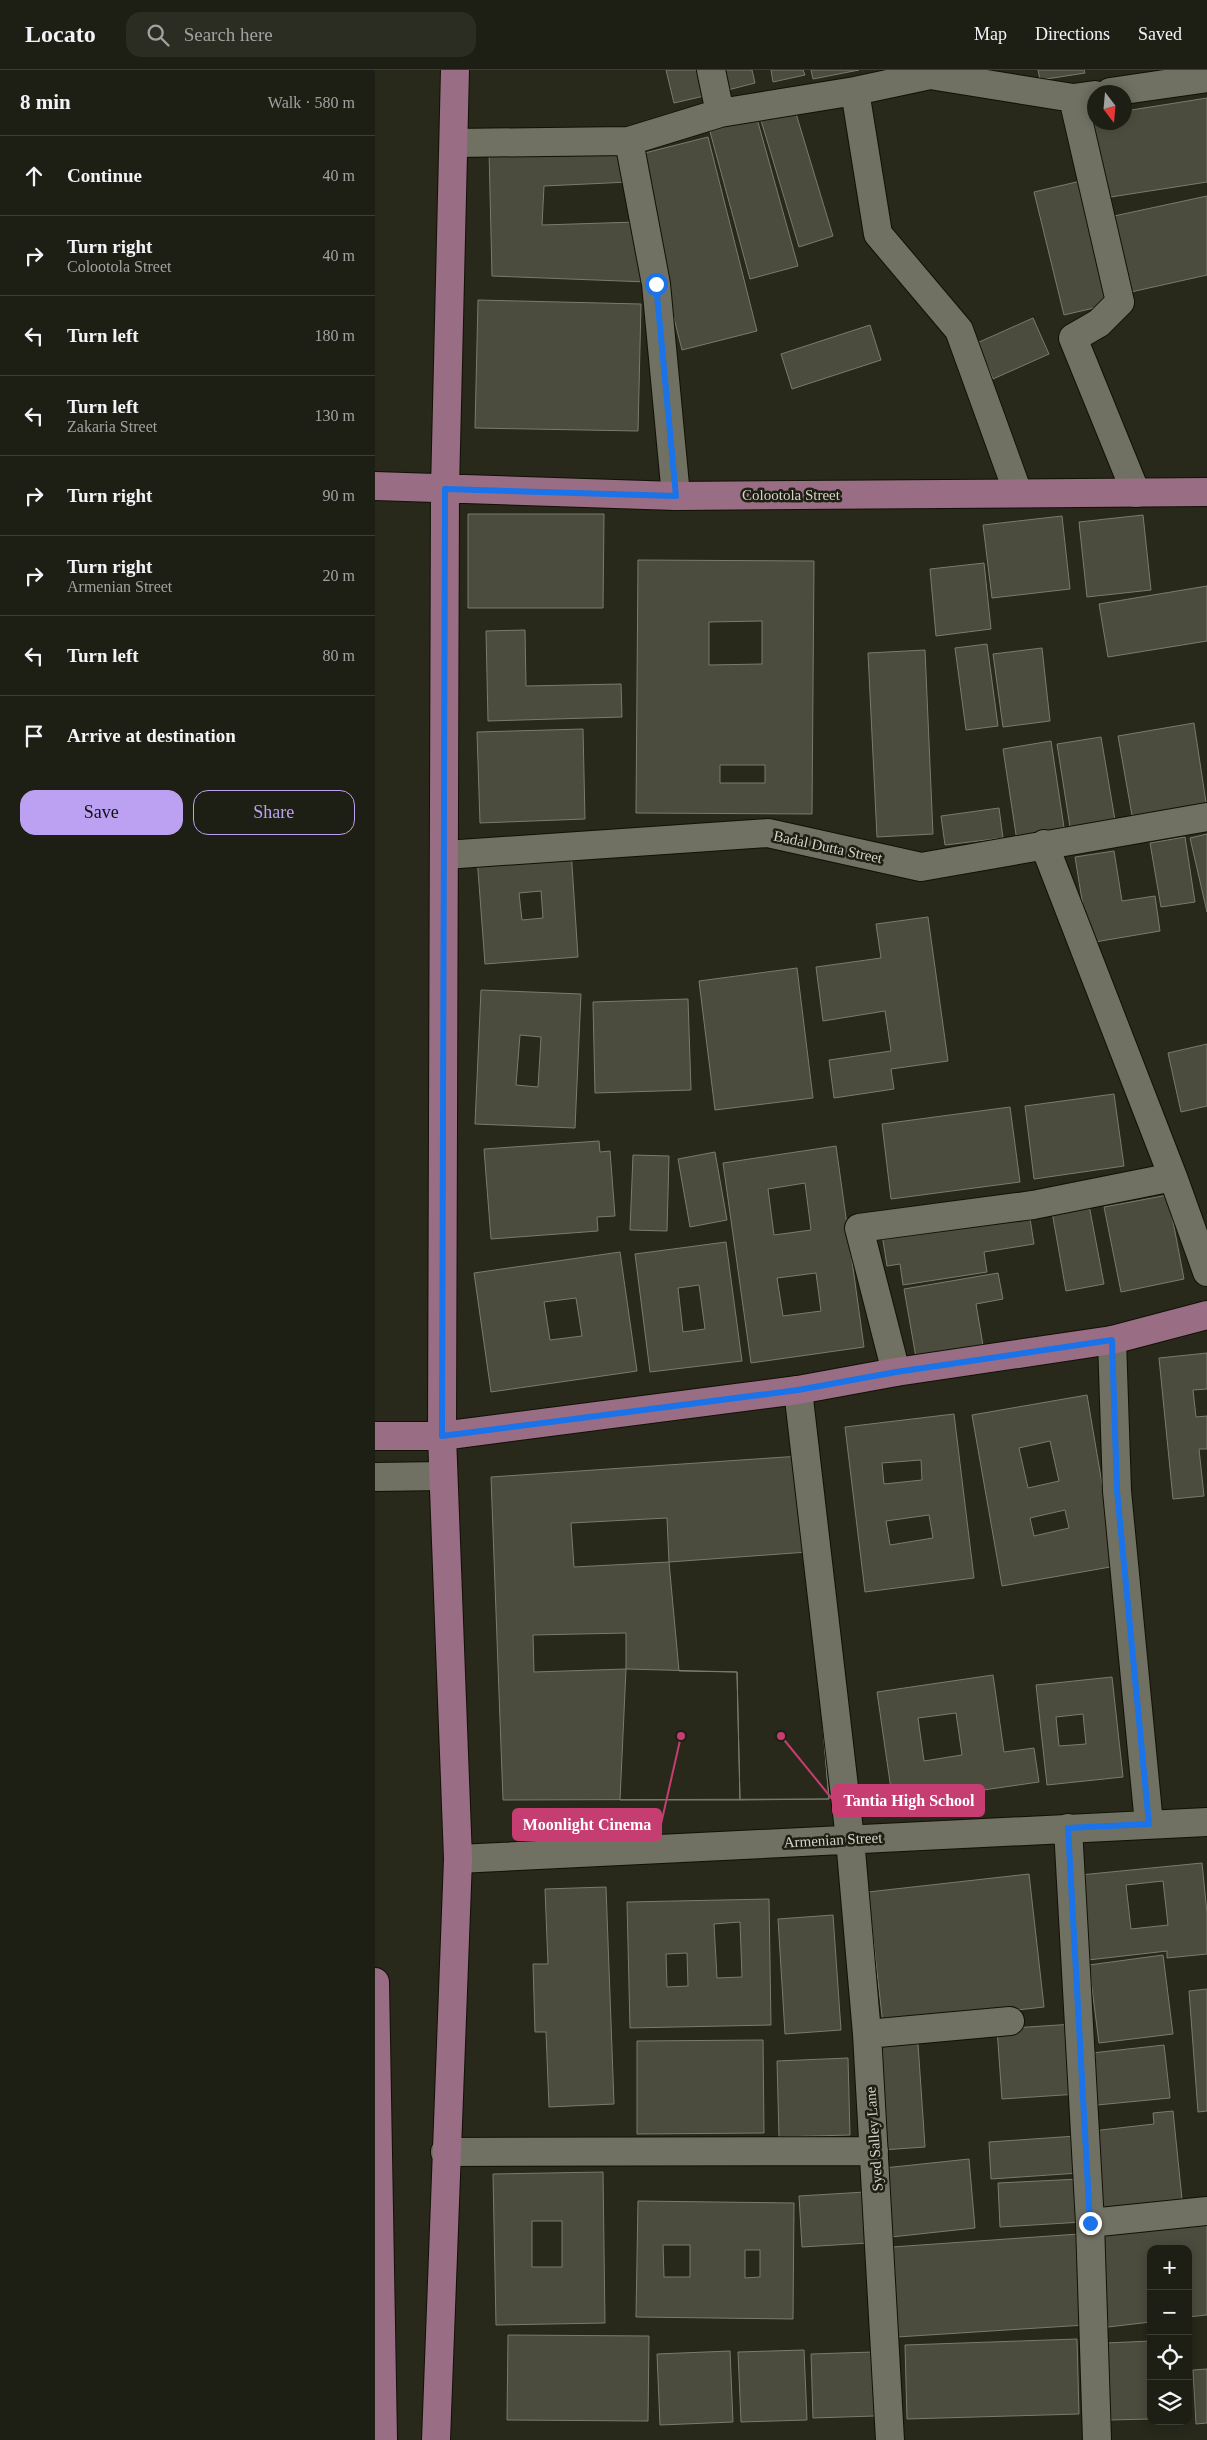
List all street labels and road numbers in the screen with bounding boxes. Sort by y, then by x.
street label: Colootola Street [742,487,841,503]
street label: Badal Dutta Street [772,828,885,867]
street label: Armenian Street [783,1829,884,1851]
street label: Syed Salley Lane [862,2086,886,2192]

